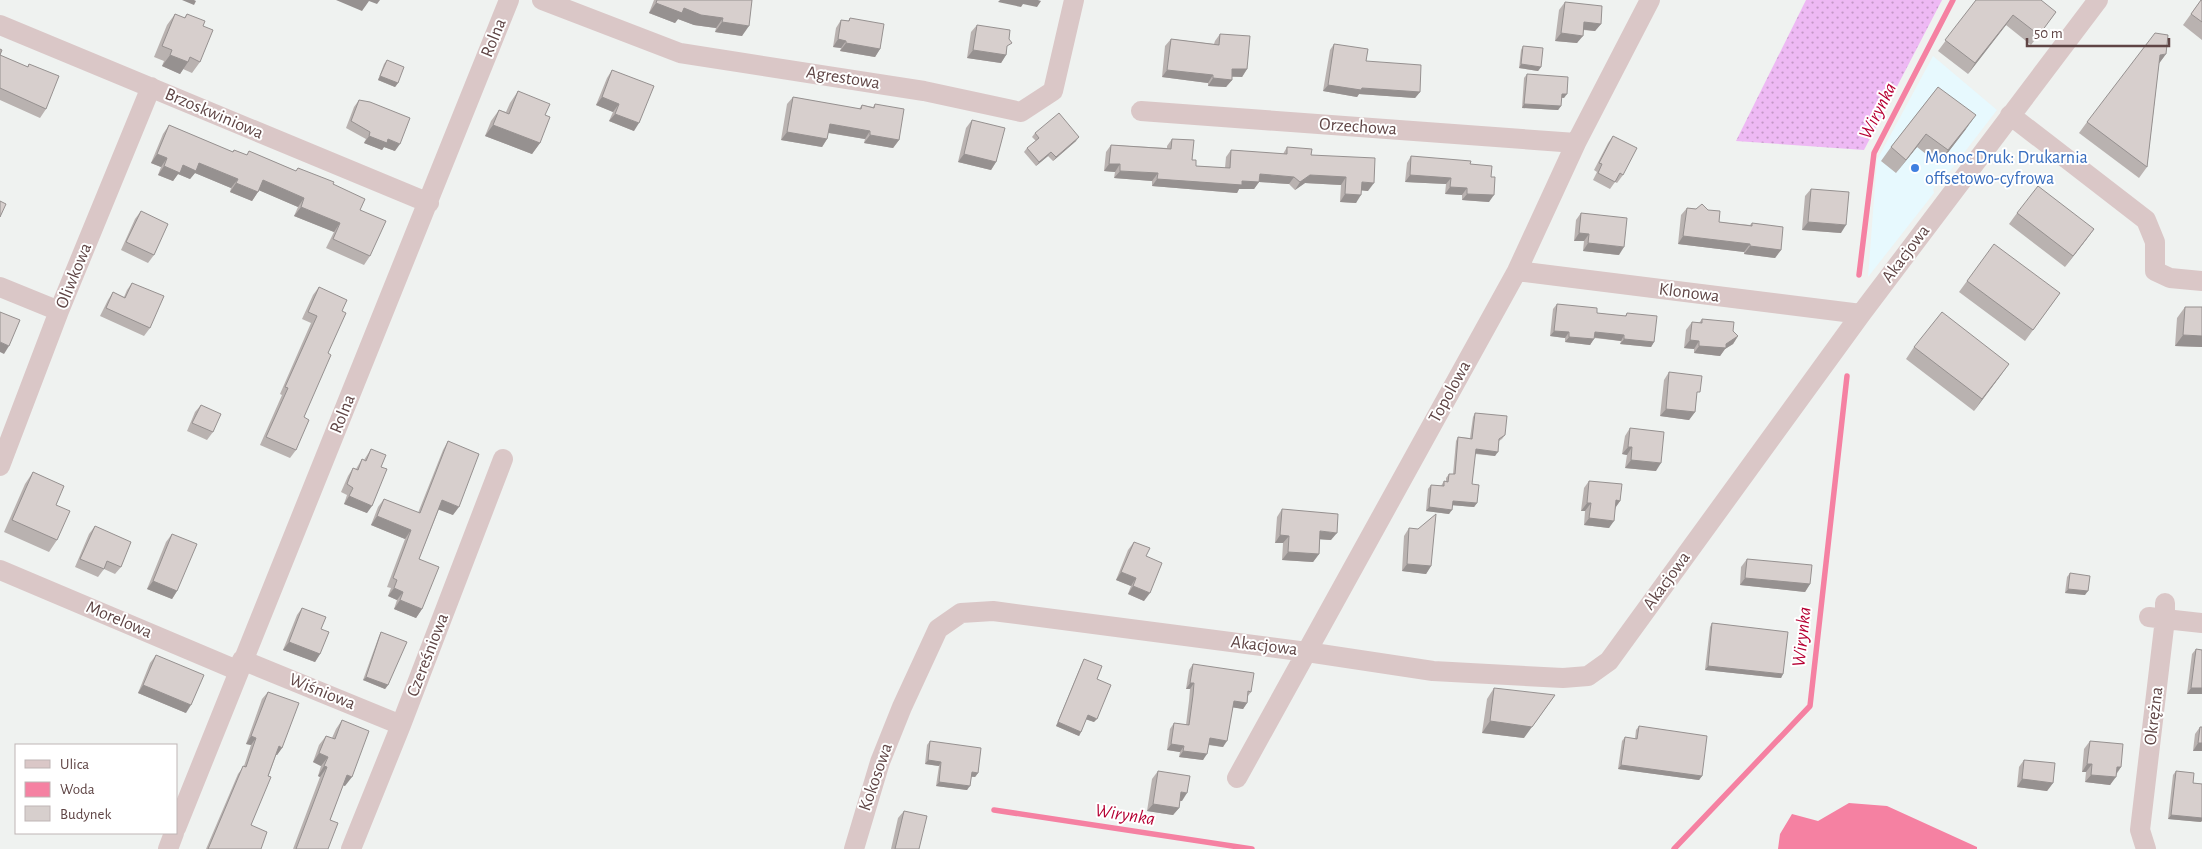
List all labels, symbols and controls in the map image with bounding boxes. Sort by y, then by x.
scale bar [2027,15,2170,47]
street label: Rolna [478,16,510,60]
text: 50 m [2034,26,2063,41]
street label: Agrestowa [805,63,881,93]
water label: Wirynka [1856,80,1900,142]
street label: Brzoskwiniowa [162,85,266,143]
street label: Orzechowa [1319,115,1397,139]
place label: Monoc Druk: Drukarnia offsetowo-cyfrowa [1925,149,2088,188]
marker: Monoc Druk: Drukarnia offsetowo-cyfrowa [1909,162,1921,174]
street label: Akacjowa [1879,222,1933,286]
street label: Oliwkowa [53,241,95,311]
street label: Klonowa [1658,280,1720,306]
street label: Topolowa [1426,358,1474,426]
street label: Rolna [327,392,359,436]
street label: Akacjowa [1640,549,1694,613]
street label: Morelowa [83,598,155,642]
water label: Wirynka [1789,606,1815,668]
street label: Czereśniowa [404,611,452,699]
street label: Akacjowa [1230,633,1298,659]
street label: Wiśniowa [286,671,358,713]
street label: Okrężna [2141,686,2167,746]
street label: Kokosowa [856,741,896,813]
legend [15,744,178,834]
text: Ulica [60,757,89,772]
text: Woda [60,782,95,797]
water label: Wirynka [1094,801,1156,829]
text: Budynek [60,807,112,822]

